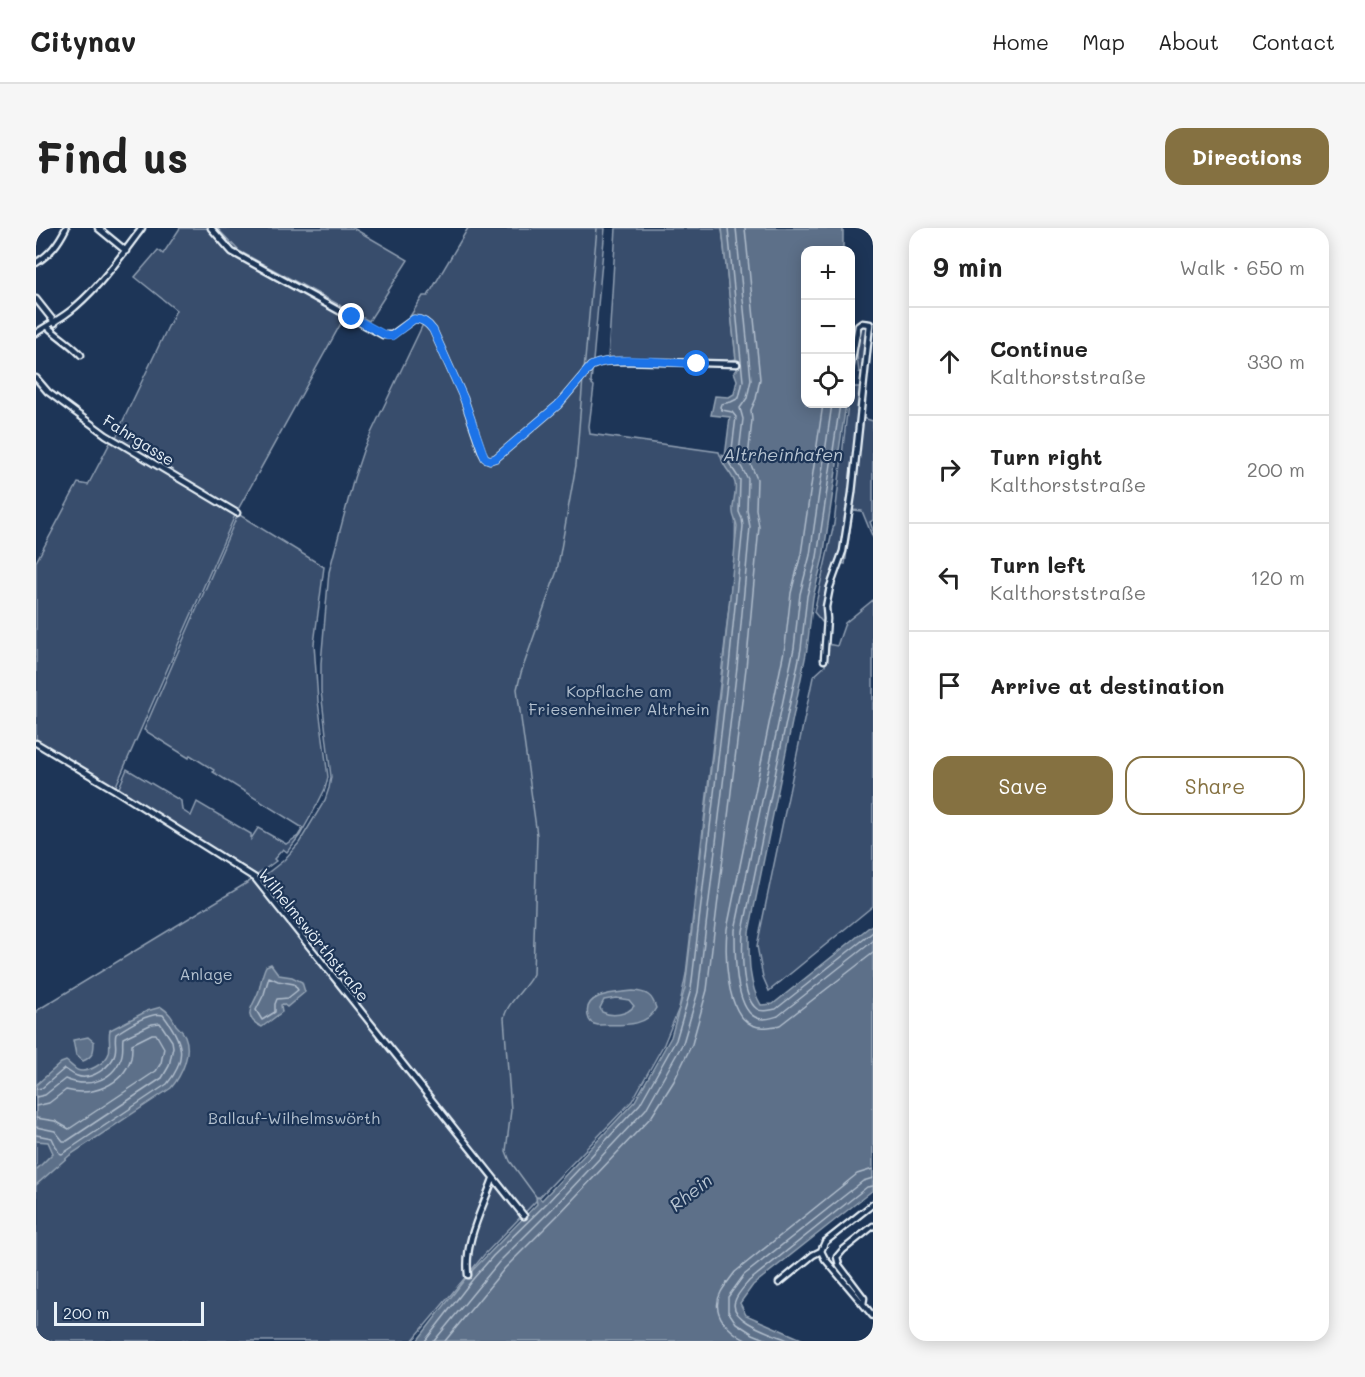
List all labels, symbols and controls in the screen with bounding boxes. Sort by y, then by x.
text: Citynav [30,23,136,59]
text: Home [992,28,1049,55]
text: Map [1082,28,1125,55]
text: About [1158,28,1219,55]
text: Contact [1252,28,1335,55]
button: Directions [1165,128,1329,185]
text: Find us [36,129,188,184]
map controls [801,246,855,408]
button: + [801,246,855,300]
text: 9 min [933,250,1002,284]
text: Walk · 650 m [1179,254,1305,280]
button: − [801,300,855,354]
route end [338,303,364,329]
text: Continue [990,334,1088,363]
icon: ahead [933,345,966,378]
text: 330 m [1247,348,1305,374]
route start [683,350,709,376]
button: locate [801,354,855,408]
text: Kalthorststraße [990,363,1146,389]
street label: Fahrgasse [99,409,179,470]
water label: Altrheinhafen [723,442,843,466]
text: Turn right [990,442,1102,471]
icon: right [933,453,966,486]
text: 200 m [1247,456,1305,482]
text: Kalthorststraße [990,471,1146,497]
text: Turn left [990,550,1086,579]
icon: left [933,561,966,594]
text: 120 m [1250,564,1305,590]
text: Kalthorststraße [990,579,1146,605]
icon: arrive [933,669,966,702]
text: Arrive at destination [990,671,1225,700]
park label: Kopflache am Friesenheimer Altrhein [529,680,709,719]
button: Save [933,756,1113,815]
button: Share [1125,756,1305,815]
street label: Wilhelmswörthstraße [254,864,375,1006]
park label: Anlage [179,963,233,984]
park label: Ballauf-Wilhelmswörth [208,1107,380,1128]
water label: Rhein [664,1168,717,1217]
scale bar [54,1299,204,1326]
text: 200 m [63,1302,110,1323]

